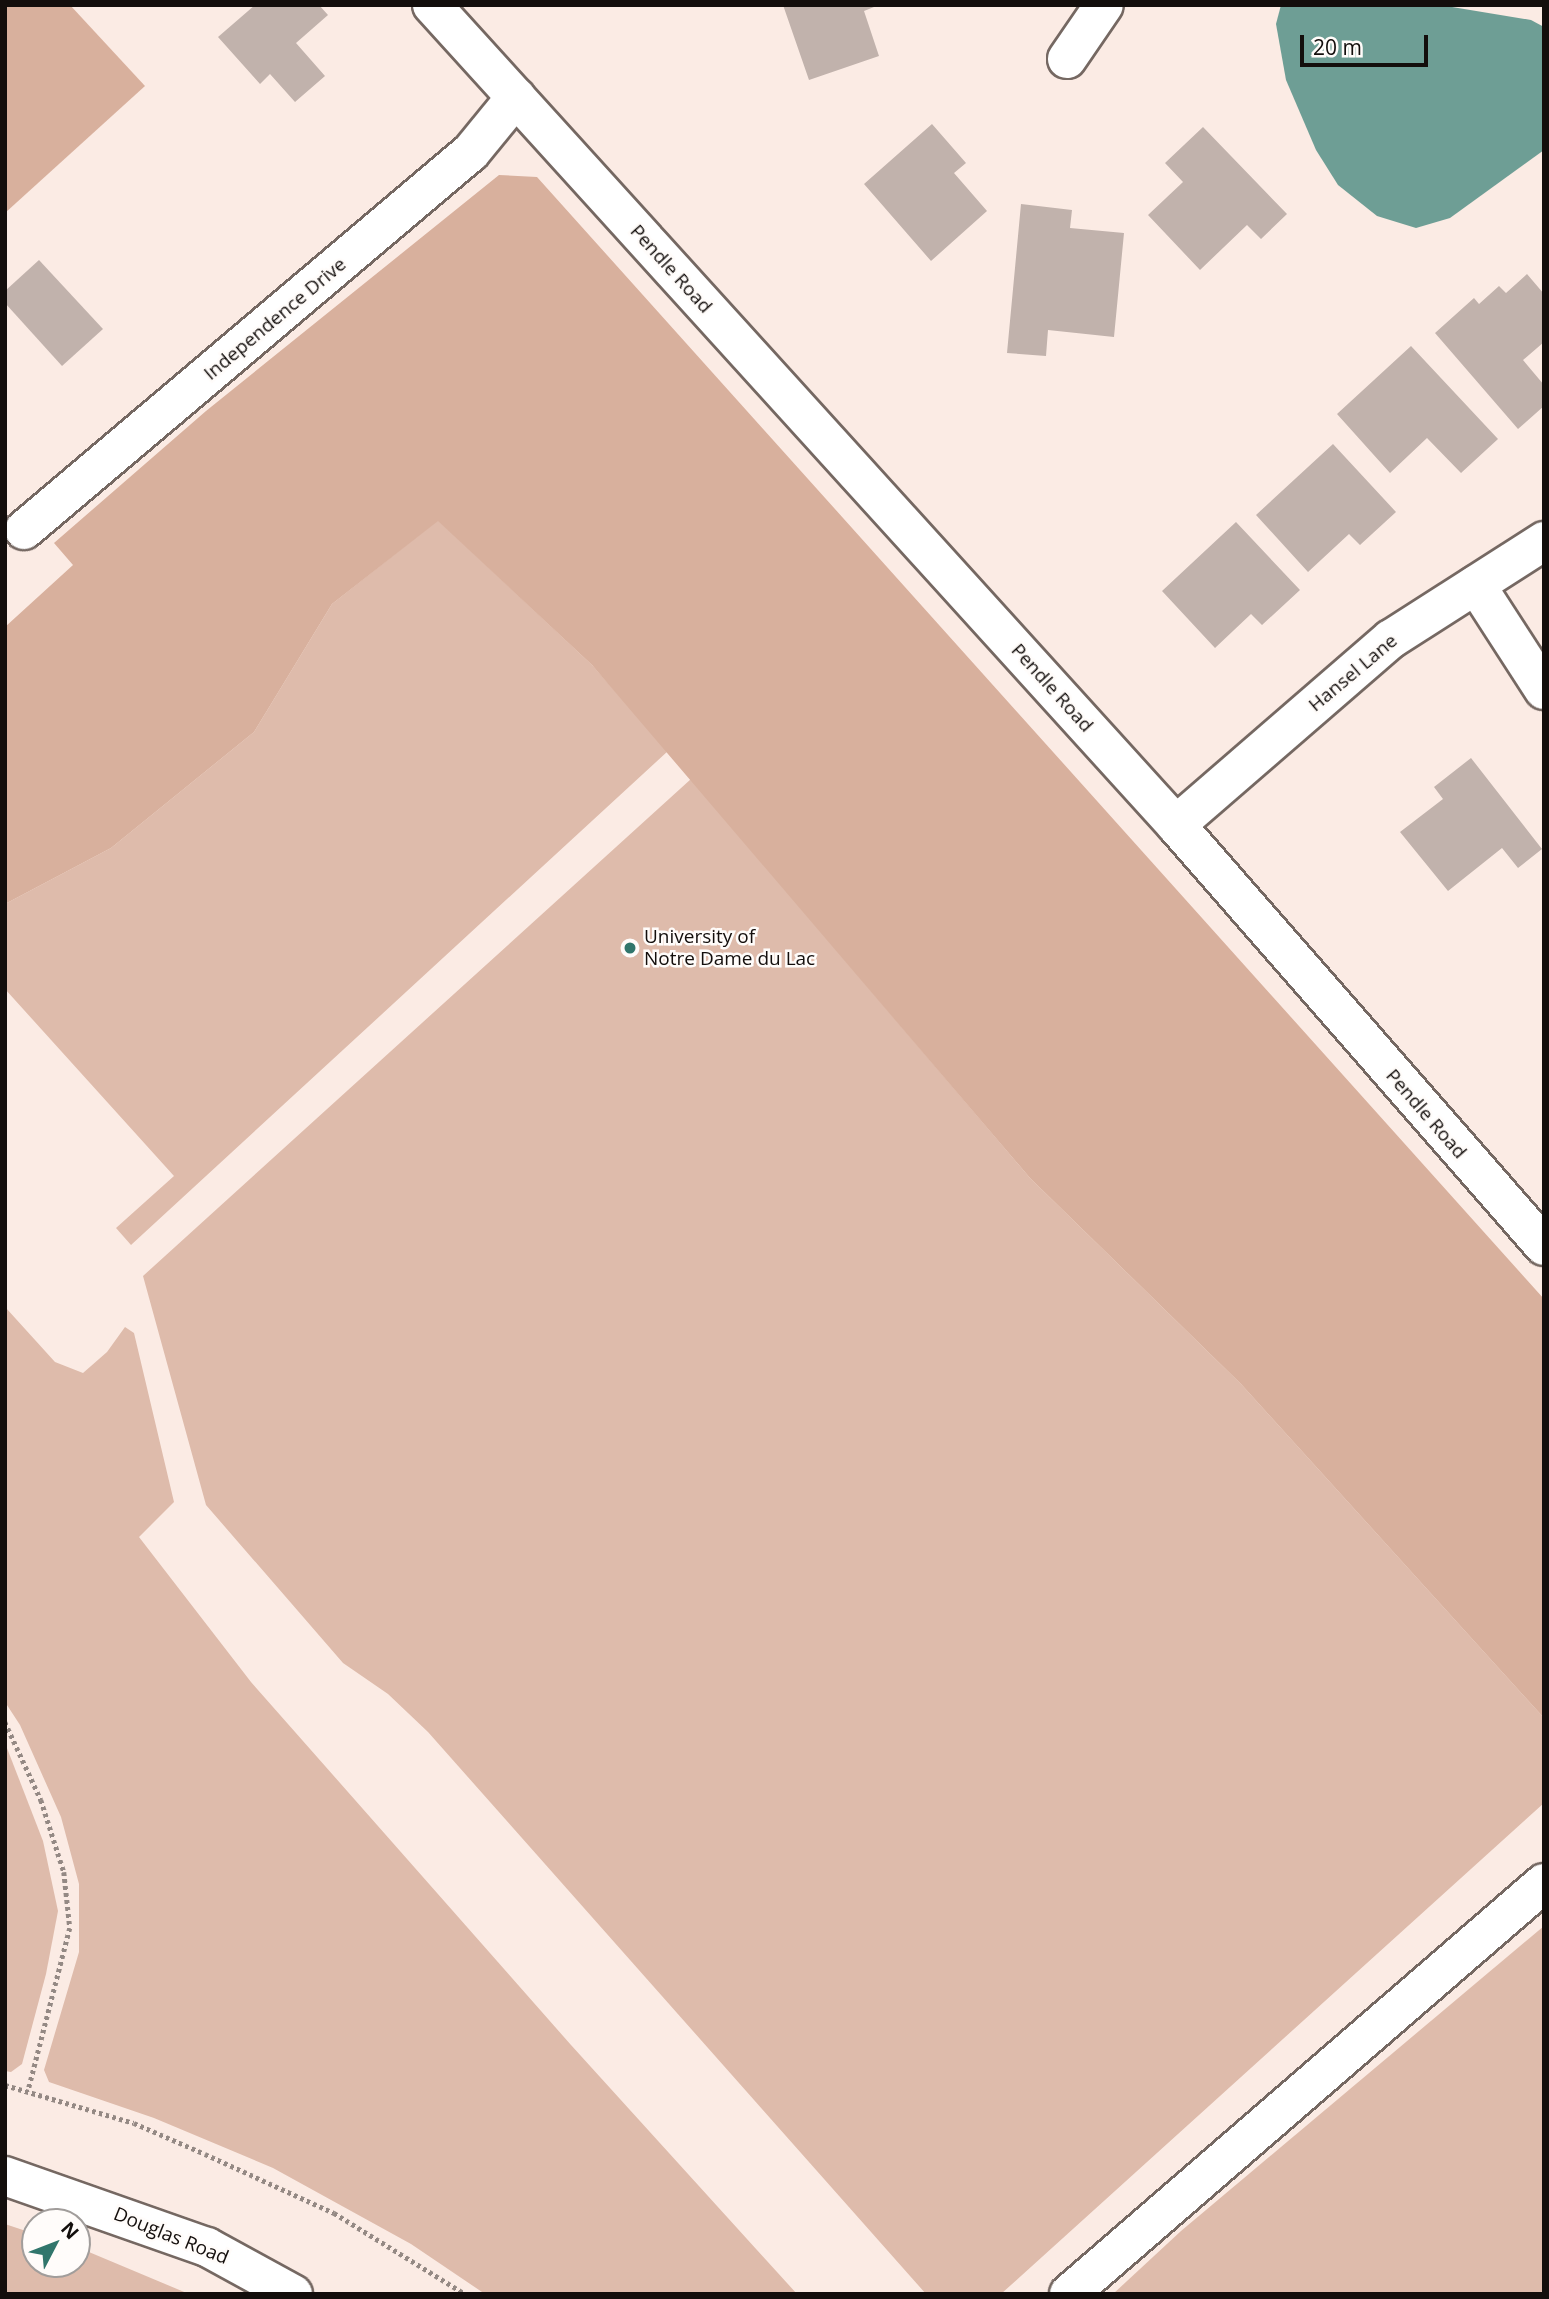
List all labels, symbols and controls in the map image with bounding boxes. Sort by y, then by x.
scale bar [1304,21,1432,65]
text: 20 m [1313,33,1362,61]
street label: Pendle Road [625,220,717,318]
street label: Independence Drive [199,253,351,385]
street label: Hansel Lane [1304,629,1402,717]
street label: Pendle Road [1006,639,1098,737]
place label: University of Notre Dame du Lac [644,926,815,970]
marker: University of Notre Dame du Lac [622,940,638,956]
street label: Pendle Road [1381,1065,1471,1163]
street label: Douglas Road [110,2203,232,2269]
north arrow [21,2208,91,2278]
text: N [55,2216,85,2245]

